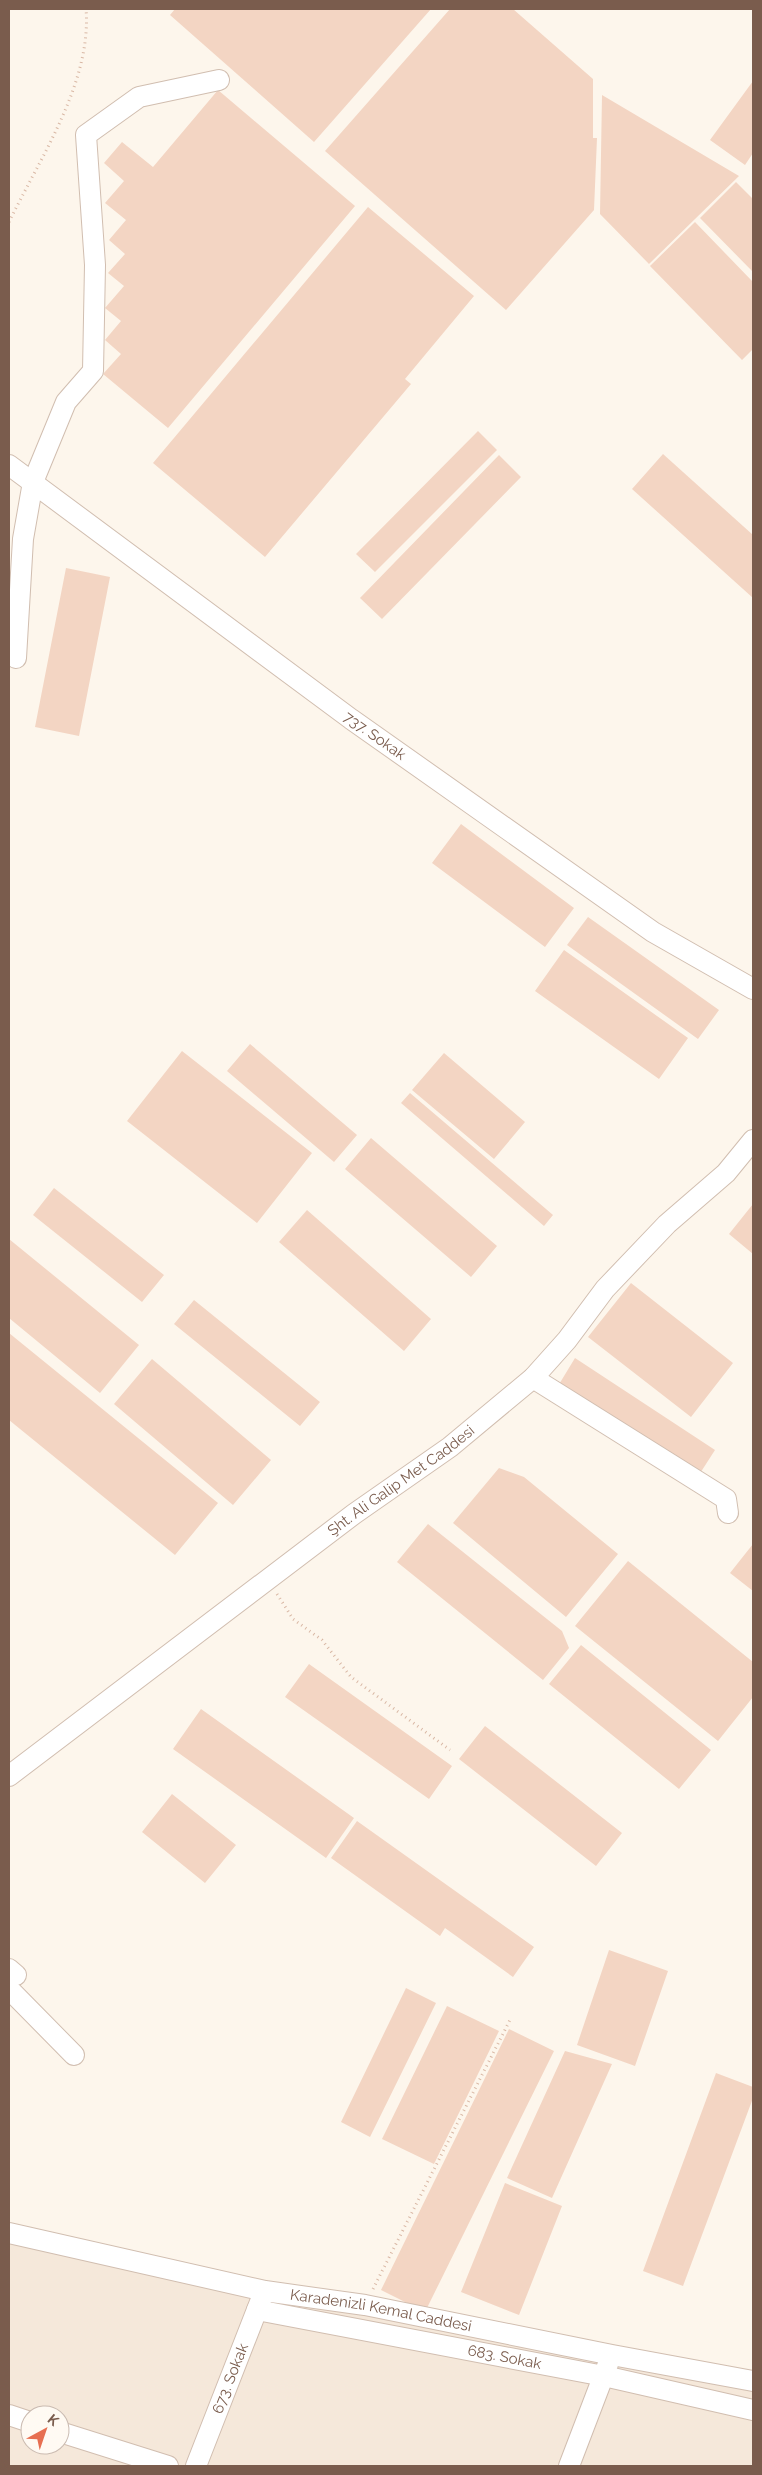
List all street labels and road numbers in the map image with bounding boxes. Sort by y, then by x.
street label: 737. Sokak [340,708,409,764]
street label: Şht. Ali Galip Met Caddesi [324,1421,478,1540]
street label: Karadenizli Kemal Caddesi [289,2286,473,2335]
street label: 673. Sokak [208,2341,252,2416]
street label: 683. Sokak [466,2341,543,2373]

